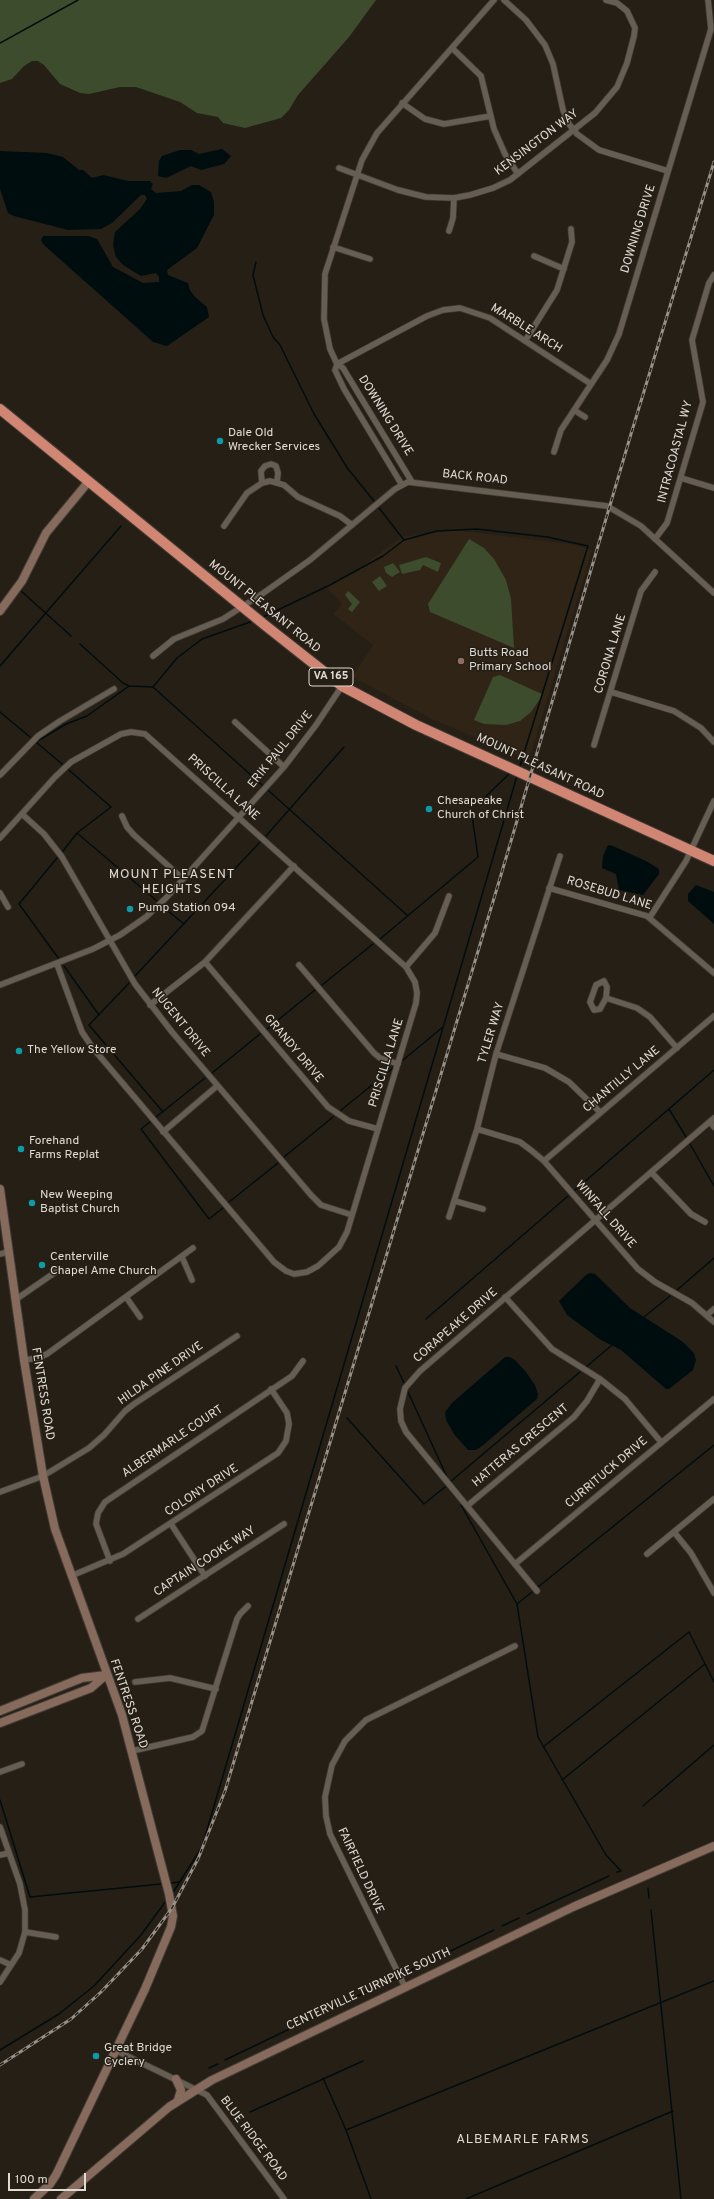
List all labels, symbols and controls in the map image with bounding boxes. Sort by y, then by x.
street label: KENSINGTON WAY [492,107,582,179]
street label: DOWNING DRIVE [619,183,659,275]
street label: MARBLE ARCH [488,301,564,357]
street label: DOWNING DRIVE [354,373,416,459]
street label: INTRACOASTAL WY [655,399,697,505]
place label: Dale Old Wrecker Services [228,427,320,455]
marker: Dale Old Wrecker Services [215,436,225,446]
street label: BACK ROAD [442,467,508,489]
street label: MOUNT PLEASANT ROAD [205,557,323,657]
street label: CORONA LANE [592,612,630,696]
place label: Butts Road Primary School [469,647,551,675]
marker: Butts Road Primary School [456,656,466,666]
road number: VA 165 [309,668,353,686]
street label: ERIK PAUL DRIVE [245,708,317,792]
street label: MOUNT PLEASANT ROAD [474,731,606,803]
street label: PRISCILLA LANE [184,752,262,824]
place label: Chesapeake Church of Christ [437,795,524,823]
marker: Chesapeake Church of Christ [424,804,434,814]
district label: MOUNT PLEASENT HEIGHTS [109,867,235,898]
street label: ROSEBUD LANE [565,874,653,914]
place label: Pump Station 094 [138,902,236,916]
marker: Pump Station 094 [125,904,135,914]
street label: NUGENT DRIVE [148,986,212,1060]
street label: TYLER WAY [476,1001,508,1065]
street label: GRANDY DRIVE [260,1012,326,1086]
street label: PRISCILLA LANE [367,1017,407,1109]
place label: The Yellow Store [27,1044,116,1058]
street label: CHANTILLY LANE [581,1044,663,1116]
marker: The Yellow Store [14,1046,24,1056]
place label: Forehand Farms Replat [29,1135,99,1163]
marker: Forehand Farms Replat [16,1144,26,1154]
street label: WINFALL DRIVE [572,1178,638,1252]
place label: New Weeping Baptist Church [40,1189,120,1217]
marker: New Weeping Baptist Church [27,1198,37,1208]
place label: Centerville Chapel Ame Church [50,1251,157,1279]
marker: Centerville Chapel Ame Church [37,1260,47,1270]
street label: CORAPEAKE DRIVE [411,1286,501,1366]
street label: HILDA PINE DRIVE [116,1339,206,1409]
street label: FENTRESS ROAD [28,1347,56,1441]
street label: HATTERAS CRESCENT [470,1401,572,1491]
street label: ALBERMARLE COURT [120,1403,226,1481]
street label: CURRITUCK DRIVE [563,1434,651,1512]
street label: COLONY DRIVE [163,1462,241,1520]
street label: CAPTAIN COOKE WAY [151,1524,259,1600]
street label: FENTRESS ROAD [106,1657,150,1751]
street label: FAIRFIELD DRIVE [334,1826,386,1916]
street label: CENTERVILLE TURNPIKE SOUTH [285,1946,453,2034]
place label: Great Bridge Cyclery [104,2042,172,2070]
marker: Great Bridge Cyclery [91,2051,101,2061]
street label: BLUE RIDGE ROAD [216,2094,290,2184]
district label: ALBEMARLE FARMS [456,2132,590,2148]
scale bar [10,2165,88,2191]
text: 100 m [15,2172,48,2188]

